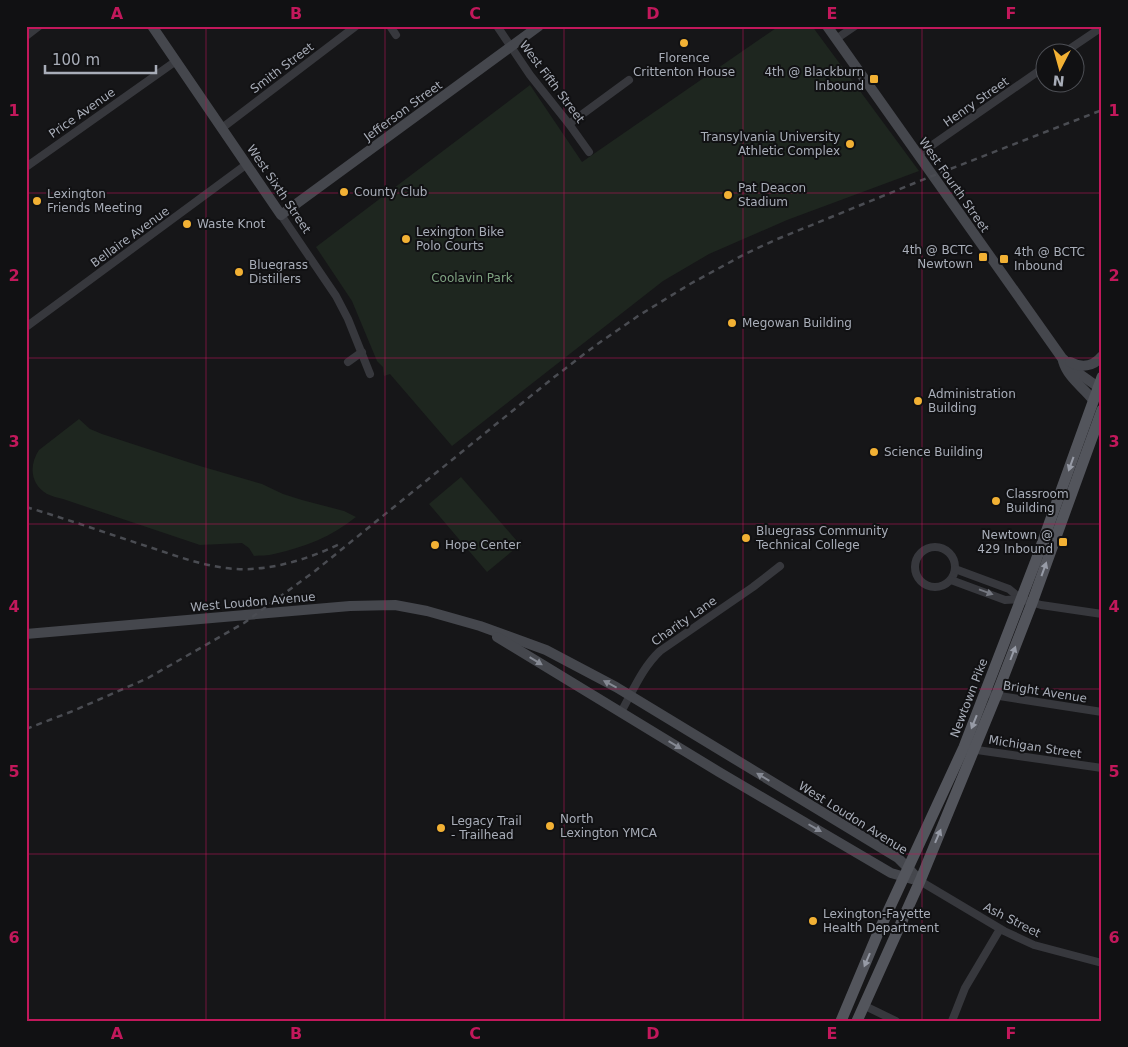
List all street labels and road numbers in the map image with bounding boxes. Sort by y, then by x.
street label: West Fifth Street [517,38,588,126]
street label: Smith Street [248,40,316,96]
street label: Henry Street [941,74,1012,130]
street label: Jefferson Street [360,78,445,145]
street label: Price Avenue [46,85,118,141]
street label: West Fourth Street [916,135,992,235]
street label: West Sixth Street [244,142,314,236]
street label: Bellaire Avenue [88,204,172,270]
street label: West Loudon Avenue [190,590,316,614]
street label: Charity Lane [649,593,719,649]
street label: Newtown Pike [947,656,991,740]
street label: Bright Avenue [1002,678,1088,706]
street label: Michigan Street [987,733,1083,761]
street label: West Loudon Avenue [796,779,910,857]
street label: Ash Street [981,900,1043,941]

